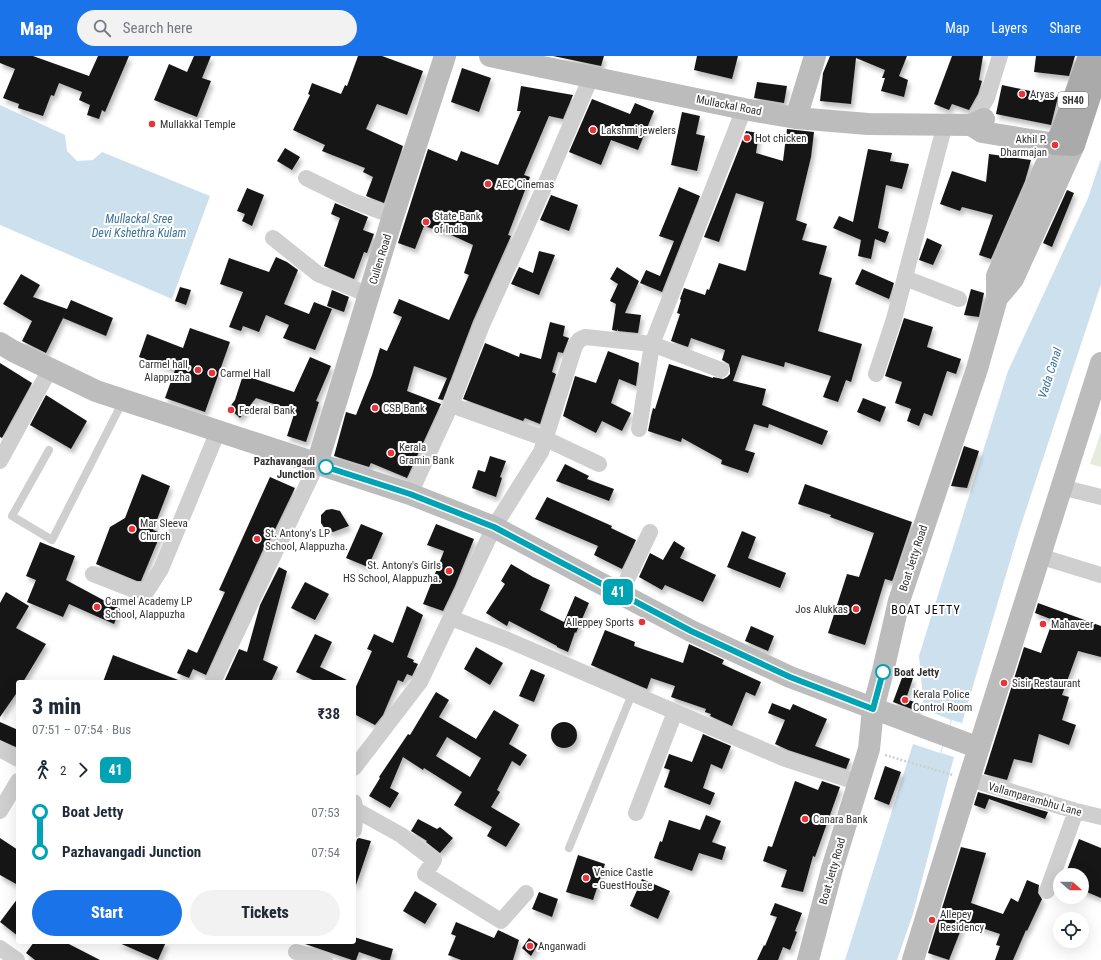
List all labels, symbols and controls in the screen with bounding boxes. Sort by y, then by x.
search box [77,10,357,46]
text: Map [20,17,53,40]
icon: search [91,17,113,39]
text: Search here [123,19,193,37]
text: Map [945,20,969,36]
text: Layers [991,20,1028,36]
text: Share [1050,20,1081,36]
place label: Aryas [1030,88,1055,101]
marker: Aryas [1017,89,1027,99]
road number: SH40 [1058,92,1088,108]
street label: Mullackal Road [695,93,763,118]
place label: Mullakkal Temple [160,118,236,131]
marker: Mullakkal Temple [147,119,157,129]
place label: Lakshmi jewelers [601,124,676,137]
marker: Lakshmi jewelers [588,125,598,135]
place label: Hot chicken [755,132,806,145]
marker: Hot chicken [742,133,752,143]
place label: Akhil P. Dharmajan [1000,133,1047,159]
marker: Akhil P. Dharmajan [1050,140,1060,150]
place label: AEC Cinemas [496,178,554,191]
marker: AEC Cinemas [483,179,493,189]
place label: State Bank of India [434,210,481,236]
water label: Mullackal Sree Devi Kshethra Kulam [92,212,187,240]
marker: State Bank of India [421,217,431,227]
street label: Cullen Road [367,233,394,286]
water label: Vada Canal [1035,346,1065,400]
place label: Carmel hall, Alappuzha [139,358,190,384]
marker: Carmel hall, Alappuzha [193,365,203,375]
place label: Carmel Hall [220,367,270,380]
marker: Carmel Hall [207,368,217,378]
place label: CSB Bank [383,402,425,415]
marker: CSB Bank [370,403,380,413]
place label: Federal Bank [239,404,295,417]
marker: Federal Bank [226,405,236,415]
place label: Kerala Gramin Bank [399,441,454,467]
marker: Kerala Gramin Bank [386,448,396,458]
place label: Pazhavangadi Junction [254,455,315,481]
marker: Pazhavangadi Junction [318,459,334,475]
place label: Mar Sleeva Church [140,517,188,543]
street label: Boat Jetty Road [897,523,930,593]
marker: Mar Sleeva Church [127,524,137,534]
place label: St. Antony's LP School, Alappuzha. [265,527,348,553]
marker: St. Antony's LP School, Alappuzha. [252,534,262,544]
place label: St. Antony's Girls HS School, Alappuzha. [343,559,441,585]
marker: St. Antony's Girls HS School, Alappuzha. [444,566,454,576]
line badge: 41 [600,579,636,605]
text: 41 [611,584,625,600]
place label: Carmel Academy LP School, Alappuzha [105,595,192,621]
marker: Carmel Academy LP School, Alappuzha [92,602,102,612]
place label: Jos Alukkas [795,603,848,616]
district label: BOAT JETTY [891,603,961,617]
marker: Jos Alukkas [851,604,861,614]
place label: Alleppey Sports [566,616,634,629]
marker: Alleppey Sports [637,617,647,627]
place label: Mahaveer [1051,618,1094,631]
marker: Mahaveer [1038,619,1048,629]
marker: Boat Jetty [875,664,891,680]
place label: Boat Jetty [894,666,939,679]
place label: Sisir Restaurant [1012,677,1081,690]
marker: Sisir Restaurant [999,678,1009,688]
place label: Kerala Police Control Room [913,688,972,714]
text: 3 min [32,694,81,719]
marker: Kerala Police Control Room [900,695,910,705]
text: ₹38 [318,705,340,723]
text: 07:51 – 07:54 · Bus [32,722,131,737]
icon: walk [32,759,54,781]
icon: forward [72,759,94,781]
text: 41 [108,762,123,778]
text: 2 [60,763,66,778]
street label: Vallamparambhu Lane [987,780,1083,819]
text: Boat Jetty [62,803,123,821]
text: 07:53 [311,805,340,820]
place label: Canara Bank [813,813,868,826]
marker: Canara Bank [800,814,810,824]
street label: Boat Jetty Road [817,836,848,906]
text: Pazhavangadi Junction [62,843,201,861]
text: 07:54 [311,845,340,860]
place label: Venice Castle - GuestHouse [594,866,653,892]
north arrow [1053,868,1089,904]
map controls [1053,868,1089,948]
marker: Venice Castle - GuestHouse [581,873,591,883]
button: Start [32,890,182,936]
button: Tickets [190,890,340,936]
place label: Allepey Residency [940,908,985,934]
button: locate [1053,912,1089,948]
marker: Allepey Residency [927,915,937,925]
place label: Anganwadi [538,940,586,953]
marker: Anganwadi [525,941,535,951]

